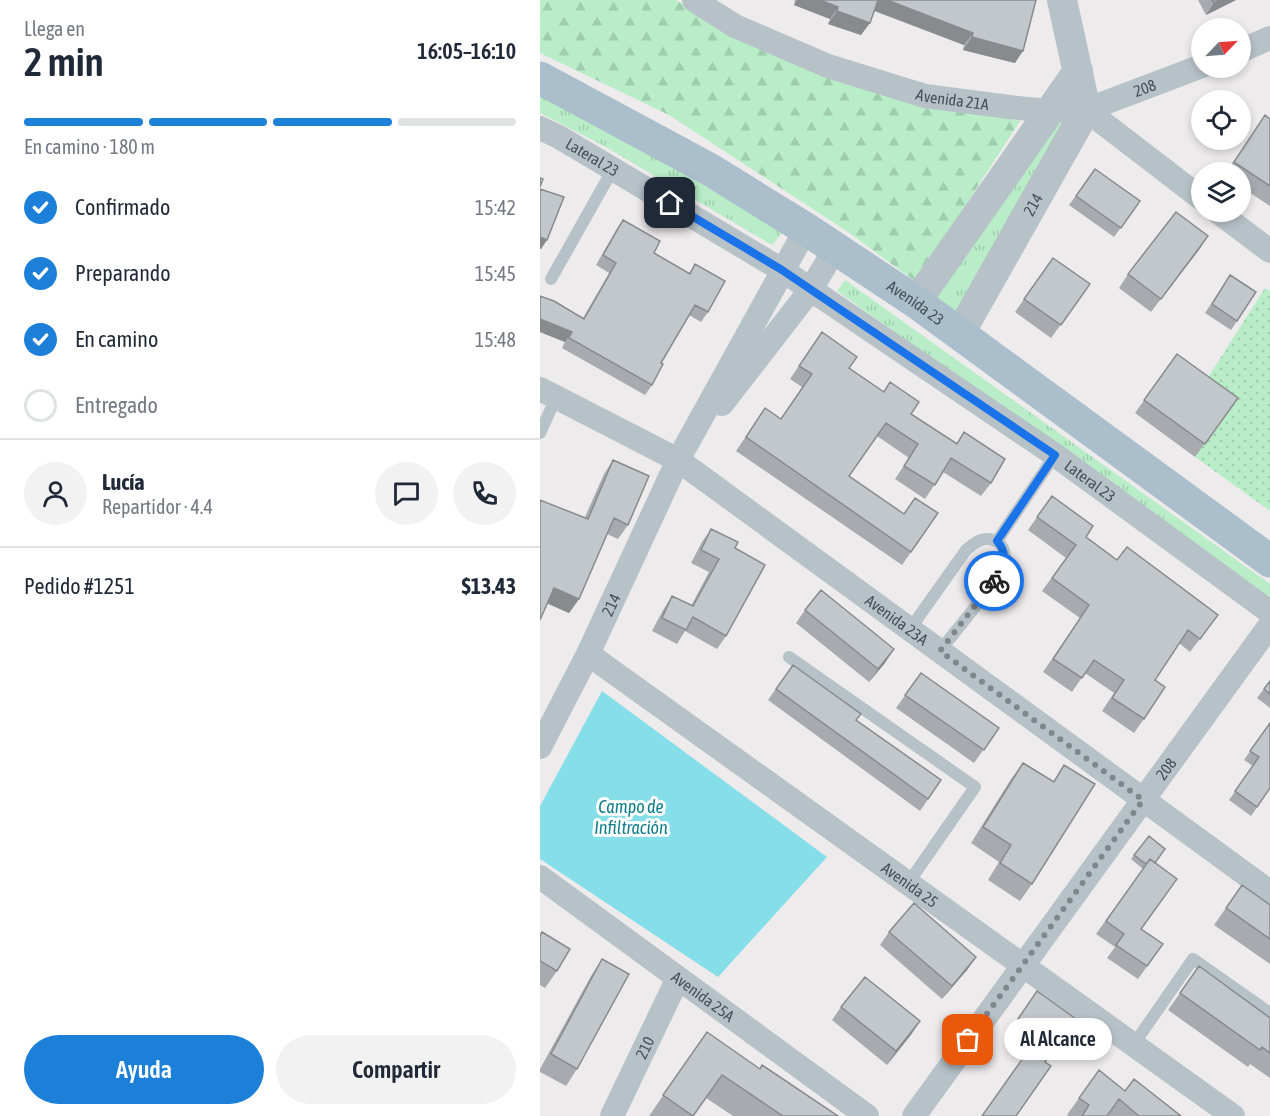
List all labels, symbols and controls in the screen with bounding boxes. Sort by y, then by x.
text: Llega en [24,17,85,40]
north arrow [1191,18,1251,78]
map controls [1191,18,1251,222]
text: 16:05–16:10 [417,38,516,64]
text: 2 min [24,40,104,84]
street label: 208 [1131,75,1158,100]
street label: Avenida 21A [914,85,990,113]
button: locate [1191,90,1251,150]
street label: Lateral 23 [563,134,622,180]
text: En camino · 180 m [24,135,155,158]
button: layers [1191,162,1251,222]
pin [644,177,695,228]
icon: home [653,186,686,219]
street label: 214 [1019,190,1046,219]
icon: check [24,191,57,224]
text: Confirmado [75,194,170,220]
text: 15:42 [475,196,516,219]
icon: check [24,257,57,290]
text: Preparando [75,260,171,286]
text: 15:45 [475,262,516,285]
street label: Avenida 23 [884,276,948,329]
icon: check [24,323,57,356]
text: En camino [75,326,158,352]
text: 15:48 [475,328,516,351]
text: Entregado [75,392,158,418]
street label: Lateral 23 [1061,456,1119,505]
button: person [24,462,87,525]
button: chat [375,462,438,525]
button: phone [453,462,516,525]
text: Lucía [102,469,145,495]
text: Repartidor · 4.4 [102,495,213,518]
courier [964,551,1024,611]
icon: bike [978,565,1011,598]
text: Pedido #1251 [24,573,135,599]
text: $13.43 [461,573,516,599]
street label: 214 [598,591,624,619]
street label: Avenida 23A [862,591,932,649]
street label: 208 [1152,754,1180,783]
water label: Campo de Infiltración [594,796,668,838]
street label: Avenida 25 [878,858,942,911]
street label: Avenida 25A [668,967,738,1025]
pin [942,1014,993,1065]
callout: Al Alcance [1004,1019,1112,1061]
icon: bag [951,1023,984,1056]
text: Al Alcance [1020,1027,1096,1050]
street label: 210 [632,1033,658,1062]
button: Ayuda [24,1035,264,1104]
button: Compartir [276,1035,516,1104]

